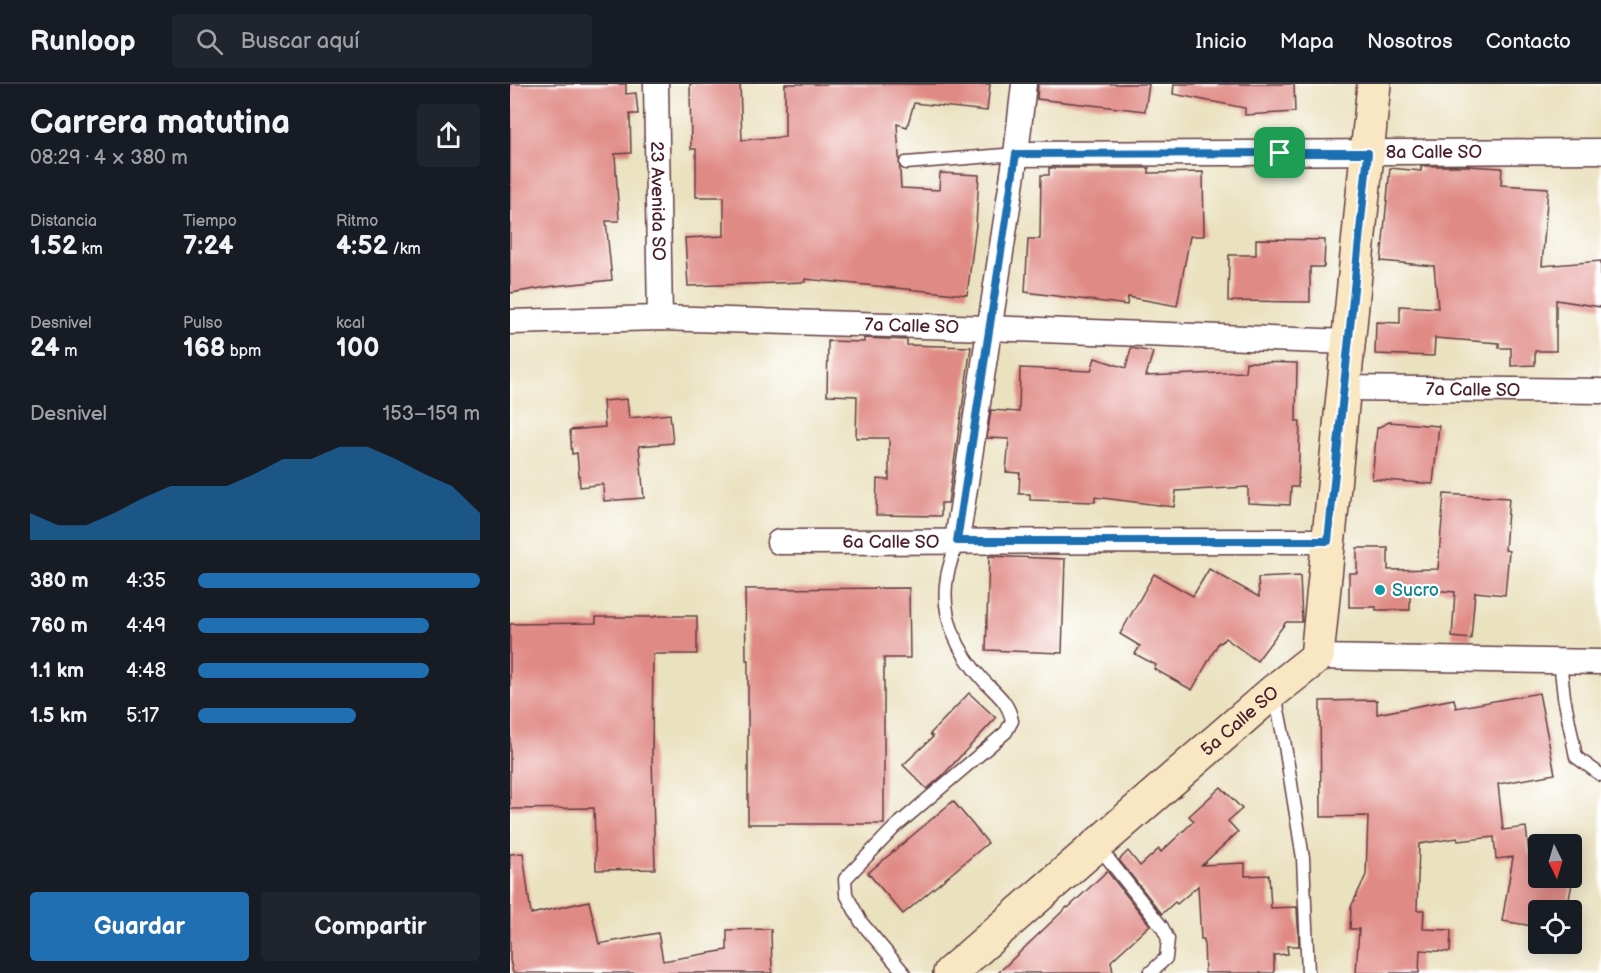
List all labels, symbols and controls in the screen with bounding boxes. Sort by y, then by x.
search box [172,14,592,68]
text: Runloop [30,25,136,58]
icon: search [193,25,226,58]
text: Buscar aquí [241,28,360,55]
text: Inicio [1196,29,1247,54]
text: Mapa [1280,29,1334,54]
text: Nosotros [1367,29,1453,54]
text: Contacto [1486,29,1571,54]
text: Carrera matutina [30,103,290,143]
button: share [417,104,480,167]
pin [1254,127,1305,178]
icon: arrive [1263,136,1296,169]
street label: 23 Avenida SO [646,141,670,261]
street label: 8a Calle SO [1386,141,1482,163]
text: 08:29 · 4 × 380 m [30,146,188,170]
text: Distancia [30,212,97,231]
text: Tiempo [183,212,237,231]
text: Ritmo [336,212,378,231]
text: 1.52 [30,231,77,262]
text: 7:24 [183,231,233,262]
text: 4:52 [336,231,388,262]
text: km [77,240,103,259]
text: /km [388,240,421,259]
text: Desnivel [30,314,92,333]
text: Pulso [183,314,223,333]
text: kcal [336,314,365,333]
street label: 7a Calle SO [864,314,959,338]
text: 24 [30,333,60,364]
text: 168 [183,333,225,364]
text: 100 [336,333,379,364]
text: m [60,342,77,361]
text: bpm [225,342,261,361]
street label: 7a Calle SO [1426,378,1520,401]
text: Desnivel [30,402,107,426]
text: 153–159 m [383,402,480,426]
street label: 6a Calle SO [843,531,939,552]
text: 380 m [30,569,89,593]
text: 4:35 [126,569,166,593]
place label: Sucro [1392,580,1439,601]
marker: Sucro [1373,583,1387,597]
text: 760 m [30,614,88,638]
text: 4:49 [126,614,166,638]
text: 1.1 km [30,659,84,683]
text: 4:48 [126,659,166,683]
street label: 5a Calle SO [1197,681,1283,760]
text: 1.5 km [30,704,87,728]
text: 5:17 [126,704,159,728]
north arrow [1528,834,1582,888]
map controls [1528,834,1582,954]
button: Guardar [30,892,249,961]
button: Compartir [261,892,480,961]
button: locate [1528,900,1582,954]

